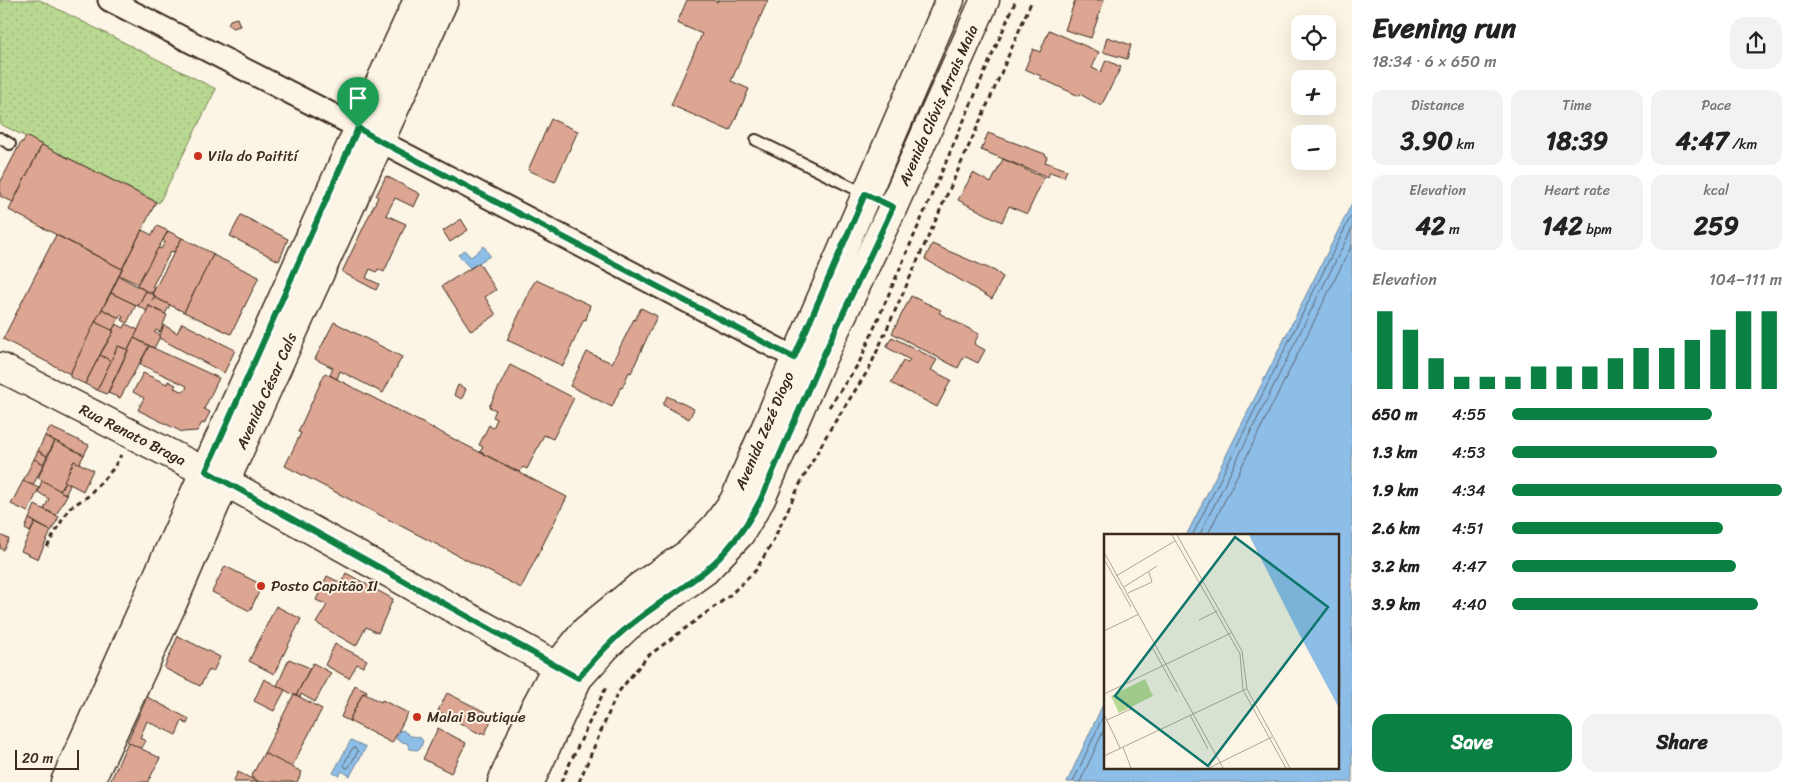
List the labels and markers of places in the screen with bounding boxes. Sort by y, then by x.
pin [337,77,379,128]
place label: Vila do Paitití [208,143,300,169]
marker: Vila do Paitití [192,150,204,162]
place label: Posto Capitão II [271,573,378,599]
marker: Posto Capitão II [255,580,267,592]
place label: Malai Boutique [427,704,526,730]
marker: Malai Boutique [411,711,423,723]

